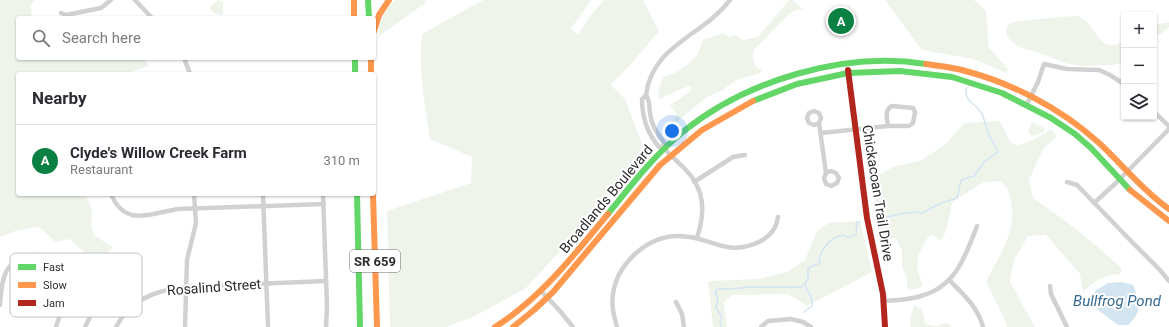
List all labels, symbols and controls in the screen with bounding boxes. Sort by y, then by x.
pin: A [828,6,854,36]
map controls [1121,12,1157,120]
button: + [1121,12,1157,48]
search box [16,16,376,60]
icon: search [30,27,52,49]
text: Search here [62,29,141,47]
button: − [1121,48,1157,84]
button: layers [1121,84,1157,120]
text: Nearby [32,88,87,108]
your location [662,121,682,141]
street label: Chickacoan Trail Drive [859,124,897,262]
street label: Broadlands Boulevard [556,142,656,256]
text: Clyde's Willow Creek Farm [70,144,247,162]
text: A [41,153,49,168]
text: 310 m [323,153,360,168]
text: Restaurant [70,162,133,177]
road number: SR 659 [350,250,400,272]
legend [10,253,142,317]
text: Fast [43,261,65,274]
street label: Rosalind Street [166,276,262,298]
text: Slow [43,279,67,292]
water label: Bullfrog Pond [1073,292,1162,310]
text: Jam [43,297,65,310]

